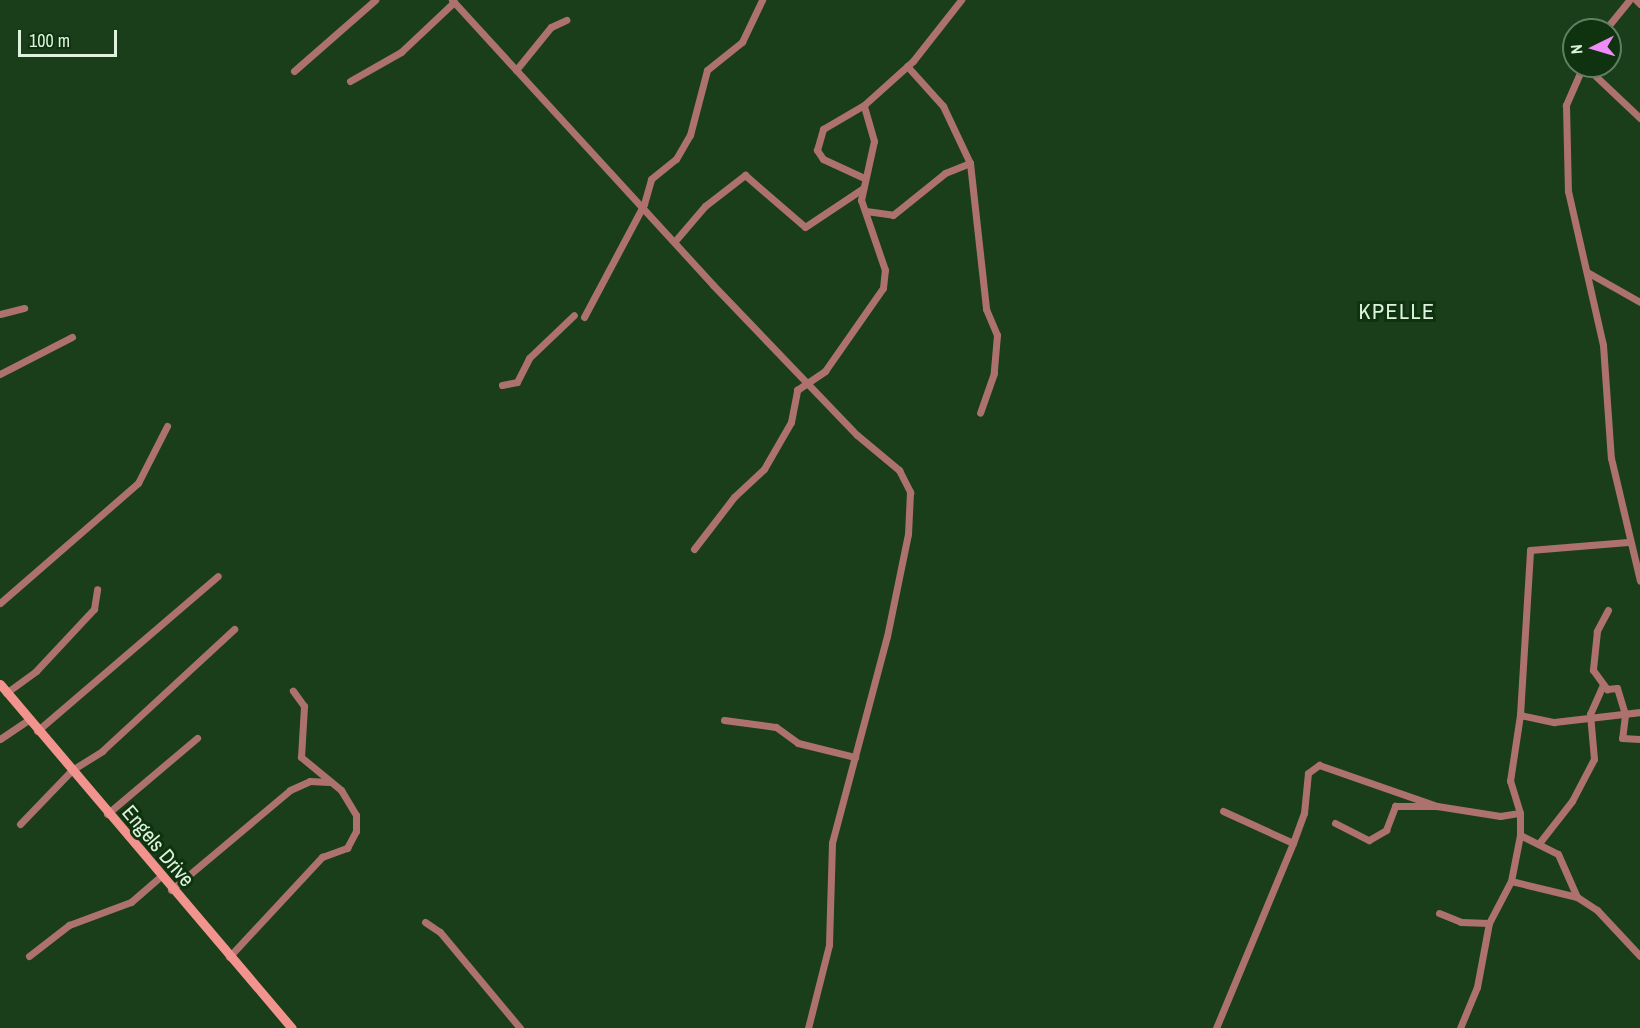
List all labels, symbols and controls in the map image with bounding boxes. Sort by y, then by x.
scale bar [21,18,120,56]
north arrow [1562,18,1622,78]
text: 100 m [29,28,70,53]
text: N [1565,44,1587,55]
district label: KPELLE [1358,299,1436,325]
street label: Engels Drive [117,800,199,892]

